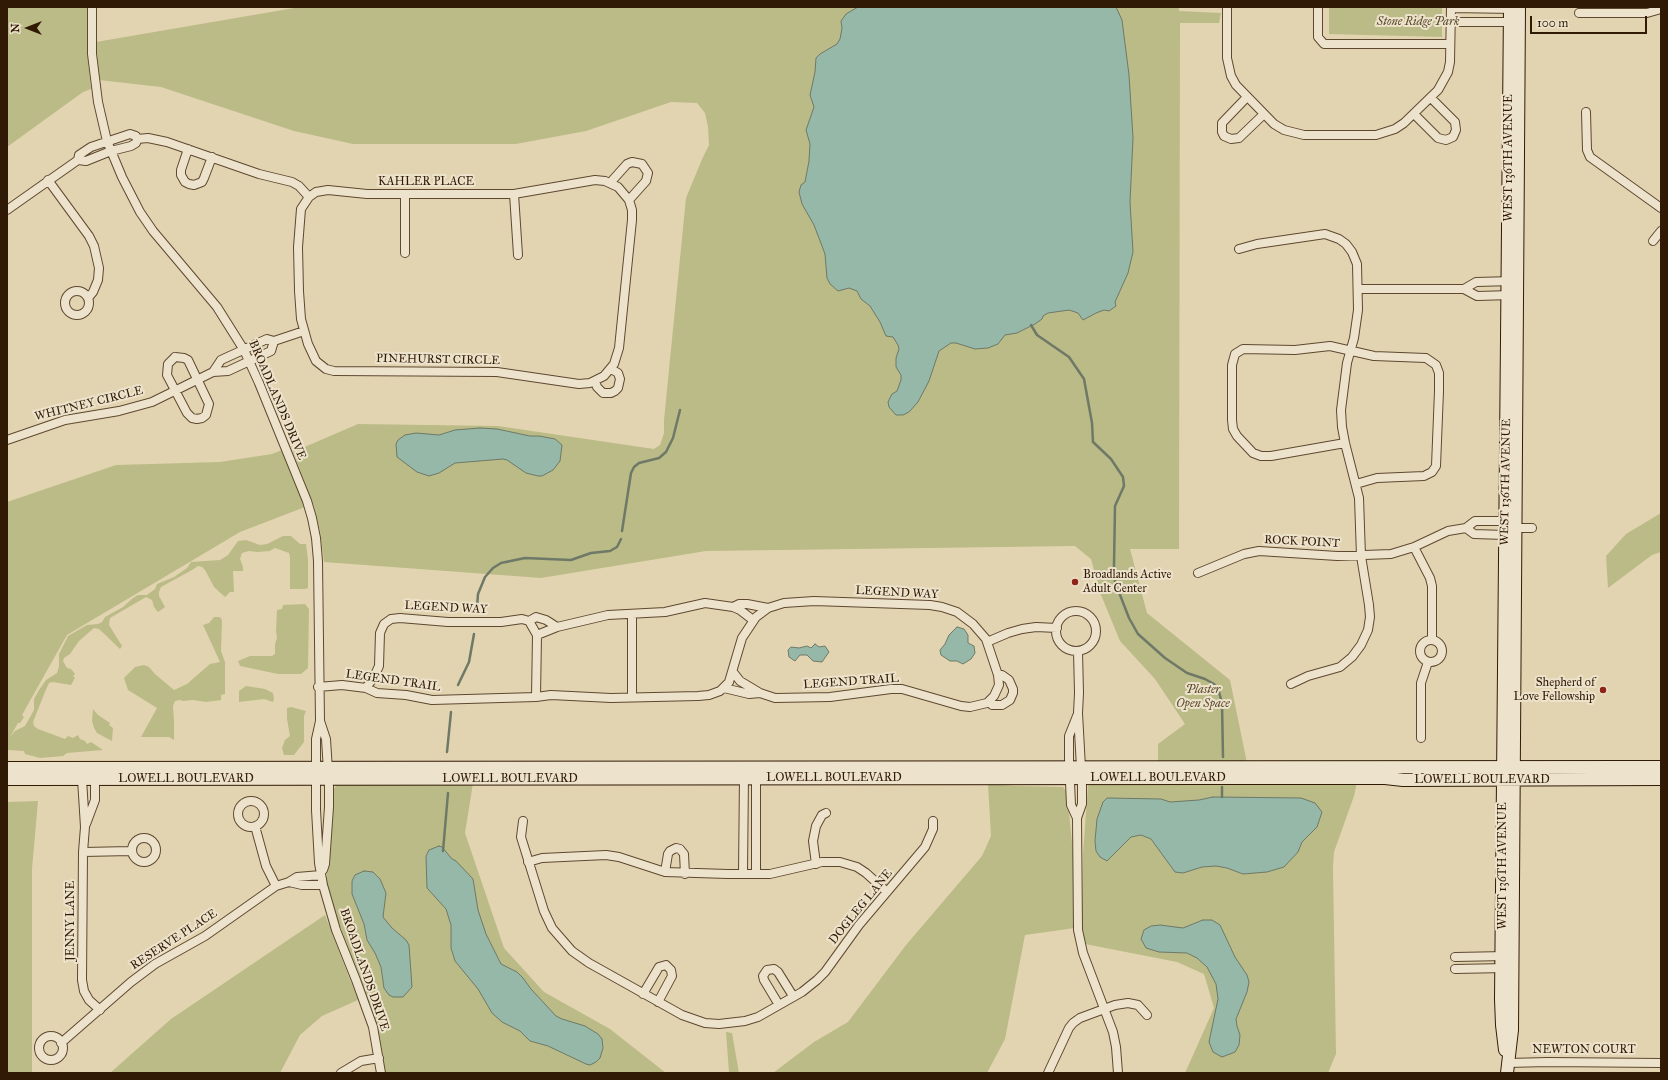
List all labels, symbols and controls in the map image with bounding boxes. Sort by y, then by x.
north arrow [8,8,48,48]
scale bar [1532,8,1649,34]
park label: Stone Ridge Park [1377,15,1459,29]
text: 100 m [1537,16,1568,30]
text: N [9,23,22,33]
street label: WEST 136TH AVENUE [1502,95,1516,221]
street label: KAHLER PLACE [378,175,474,189]
street label: BROADLANDS DRIVE [245,338,309,462]
street label: PINEHURST CIRCLE [376,352,500,368]
street label: WHITNEY CIRCLE [33,384,145,424]
street label: WEST 136TH AVENUE [1498,418,1514,546]
street label: ROCK POINT [1264,533,1340,551]
place label: Broadlands Active Adult Center [1083,568,1171,596]
marker: Broadlands Active Adult Center [1070,577,1080,587]
street label: LEGEND WAY [855,584,939,602]
street label: LEGEND WAY [404,599,488,617]
street label: LEGEND TRAIL [345,667,441,695]
street label: LEGEND TRAIL [803,671,899,693]
place label: Shepherd of Love Fellowship [1514,676,1595,704]
park label: Plaster Open Space [1176,683,1230,711]
marker: Shepherd of Love Fellowship [1598,685,1608,695]
street label: LOWELL BOULEVARD [766,771,902,785]
street label: LOWELL BOULEVARD [1090,771,1226,785]
street label: LOWELL BOULEVARD [118,772,254,786]
street label: LOWELL BOULEVARD [442,772,578,786]
street label: LOWELL BOULEVARD [1414,773,1550,787]
street label: WEST 136TH AVENUE [1496,803,1510,929]
street label: DOGLEG LANE [826,867,896,947]
street label: JENNY LANE [64,881,78,961]
street label: RESERVE PLACE [128,907,220,973]
street label: BROADLANDS DRIVE [336,907,392,1033]
street label: NEWTON COURT [1532,1043,1636,1057]

